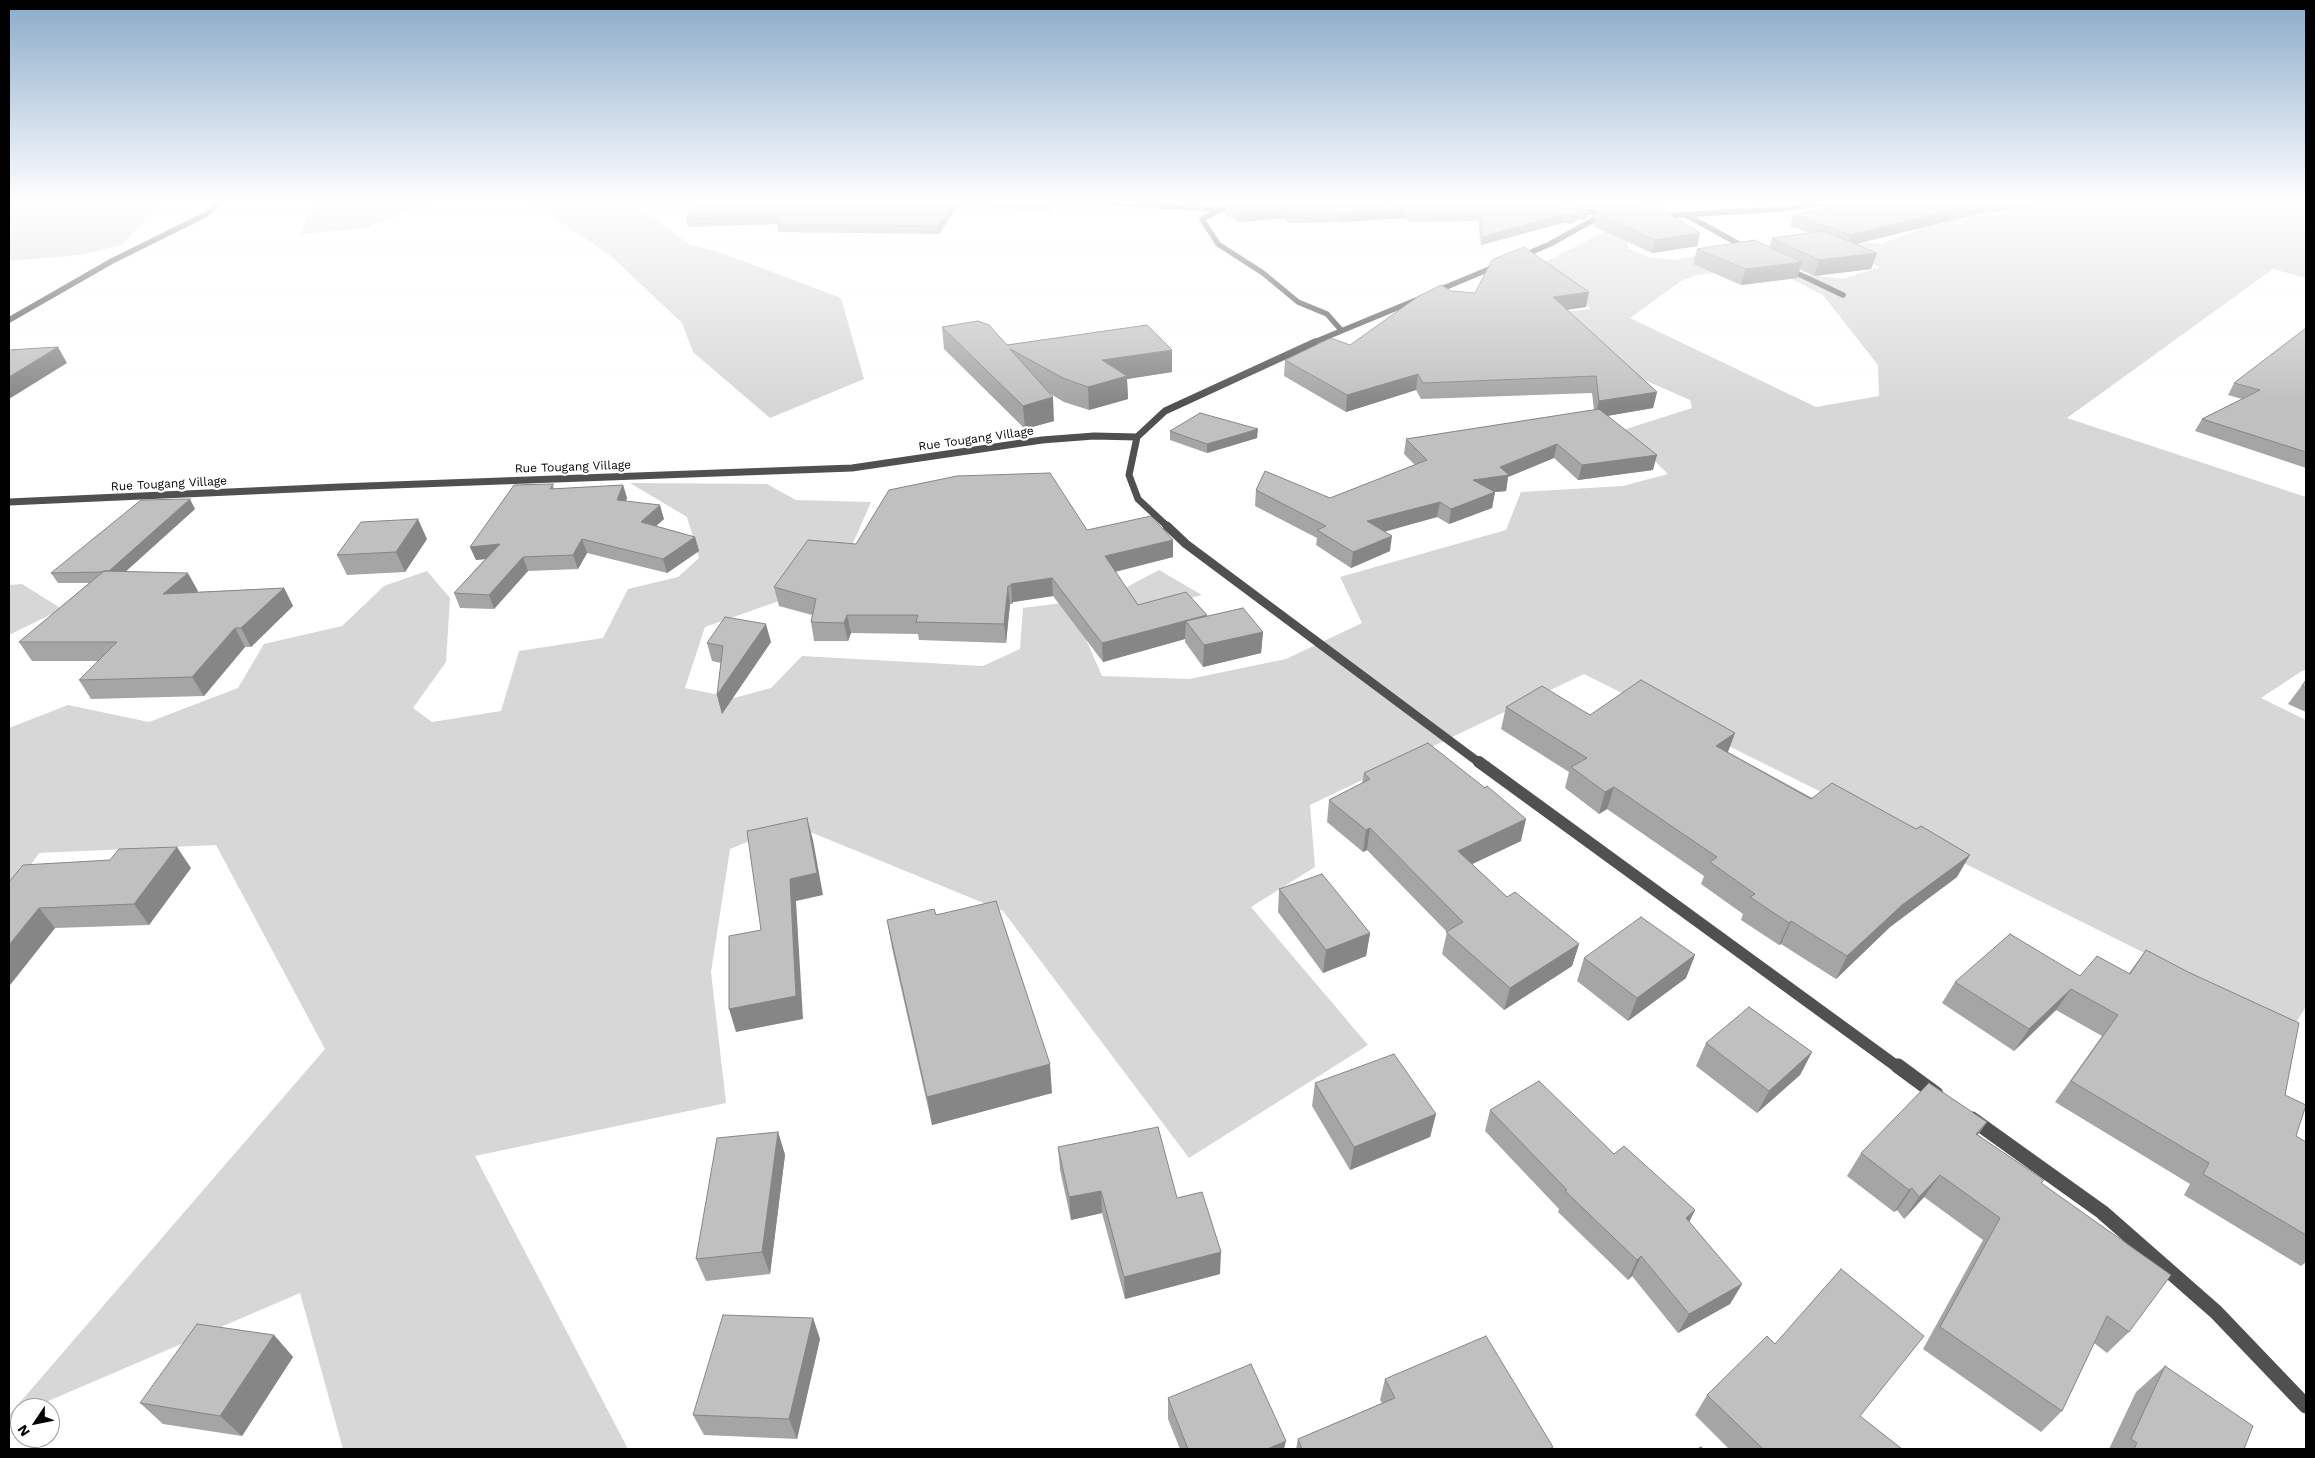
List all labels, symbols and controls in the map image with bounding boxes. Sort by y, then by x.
street label: Rue Tougang Village [917,424,1035,454]
street label: Rue Tougang Village [515,458,631,476]
street label: Rue Tougang Village [111,474,227,494]
north arrow [10,1398,60,1448]
text: N [14,1422,33,1440]

